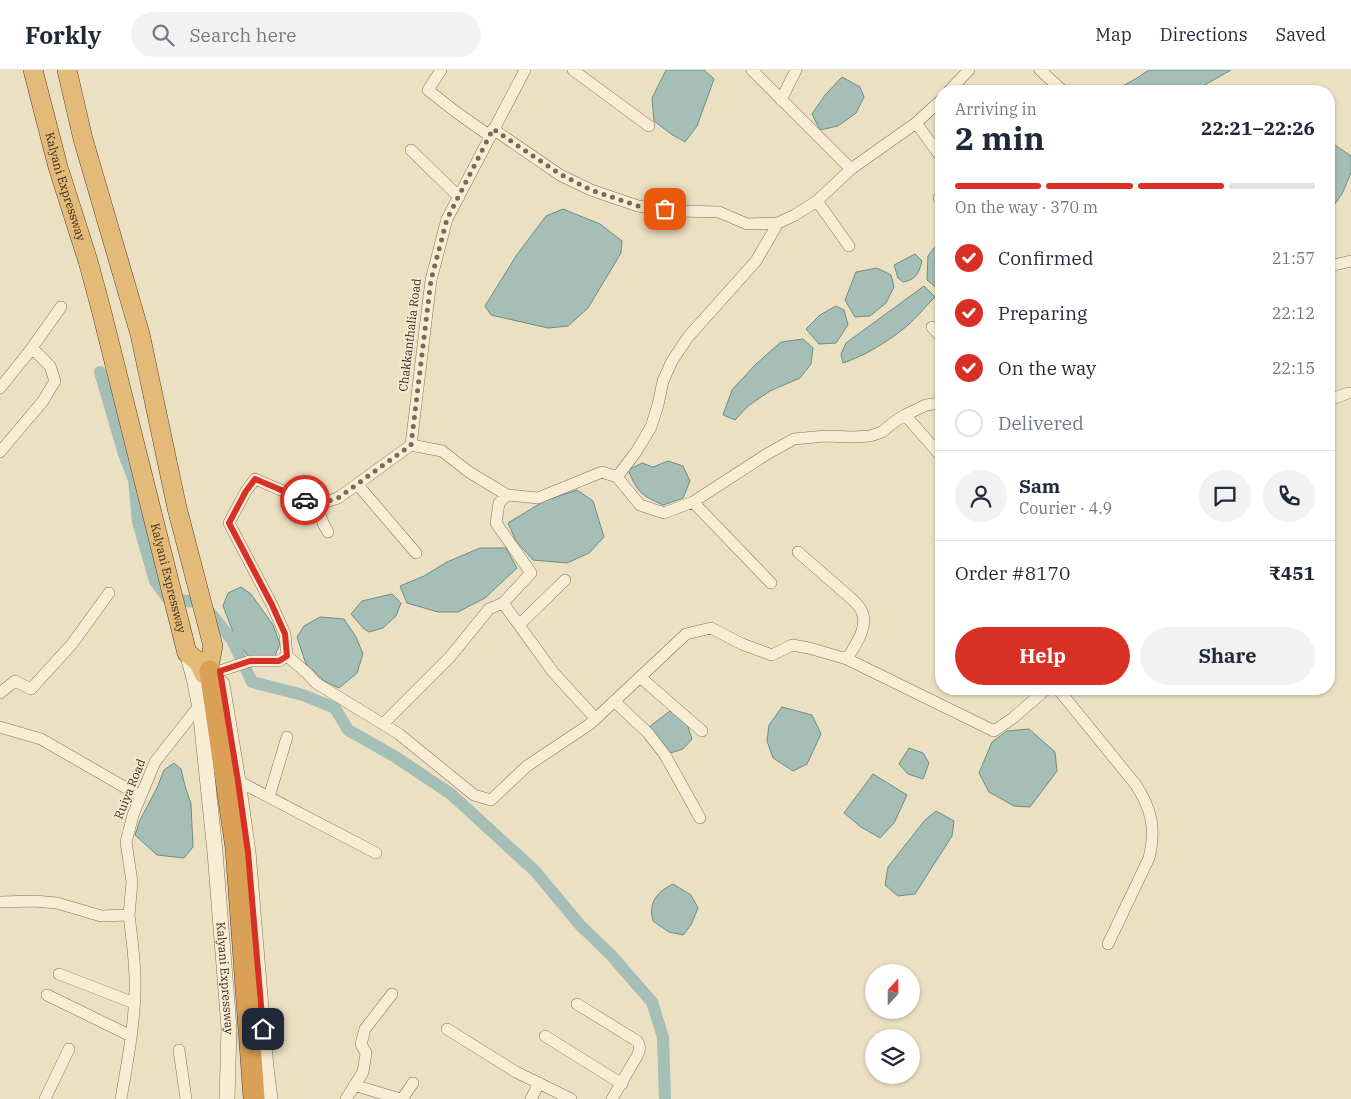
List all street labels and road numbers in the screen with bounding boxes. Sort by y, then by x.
street label: Kalyani Expressway [42,131,89,243]
street label: Chakkanthalia Road [395,278,424,392]
street label: Kalyani Expressway [148,521,190,635]
street label: Ruiya Road [111,757,148,821]
street label: Kalyani Expressway [214,921,237,1035]

